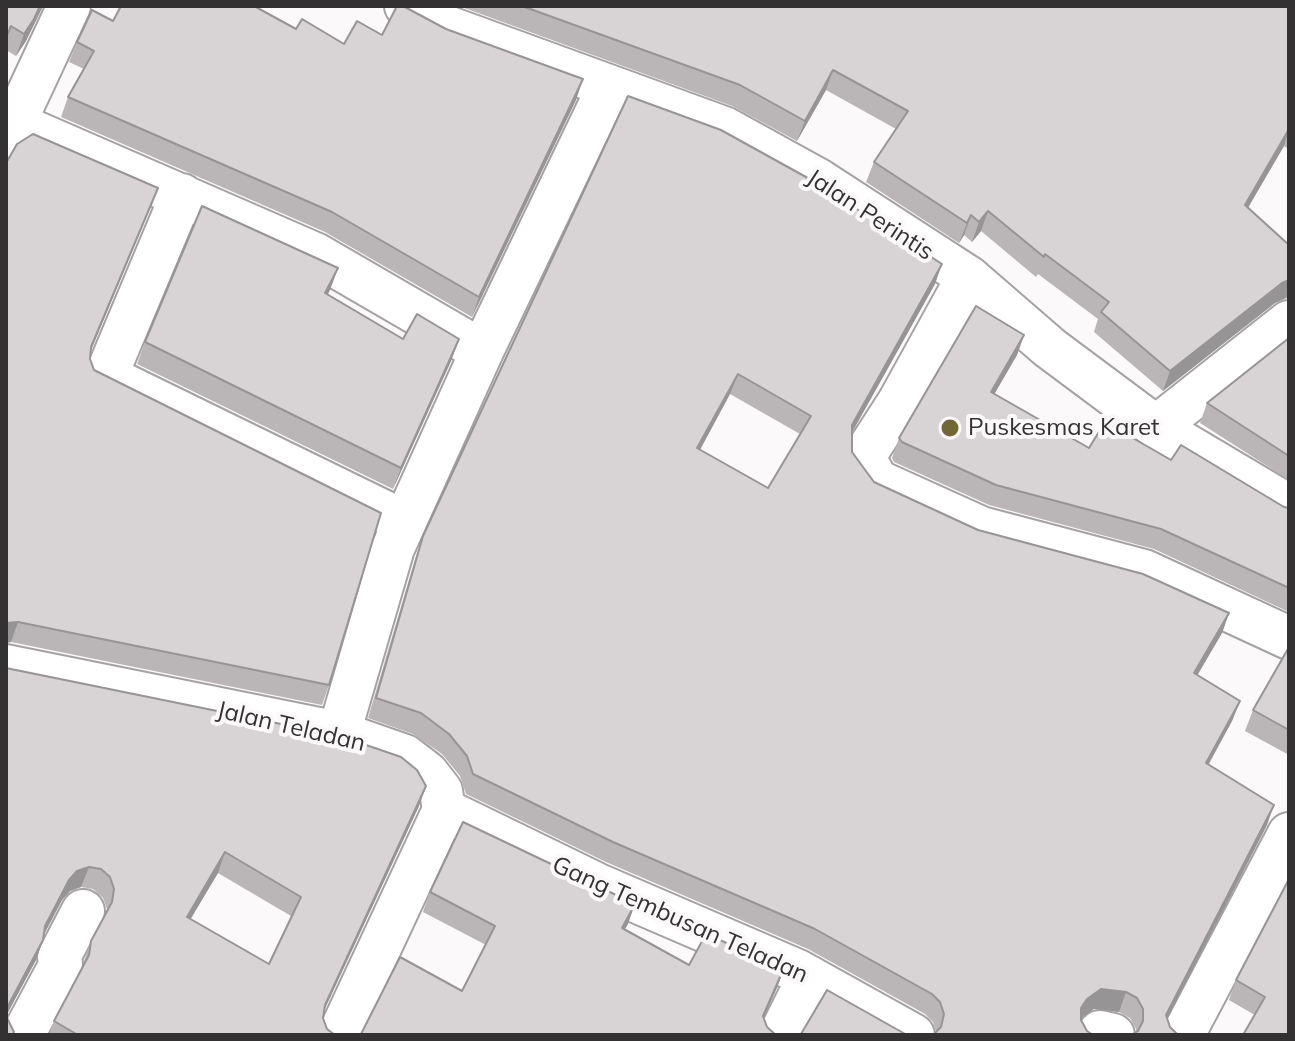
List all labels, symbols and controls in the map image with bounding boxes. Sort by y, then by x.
street label: Jalan Perintis [801,163,939,267]
place label: Puskesmas Karet [968,414,1159,442]
marker: Puskesmas Karet [939,417,961,439]
street label: Jalan Teladan [214,696,368,758]
street label: Gang Tembusan Teladan [548,850,812,990]

